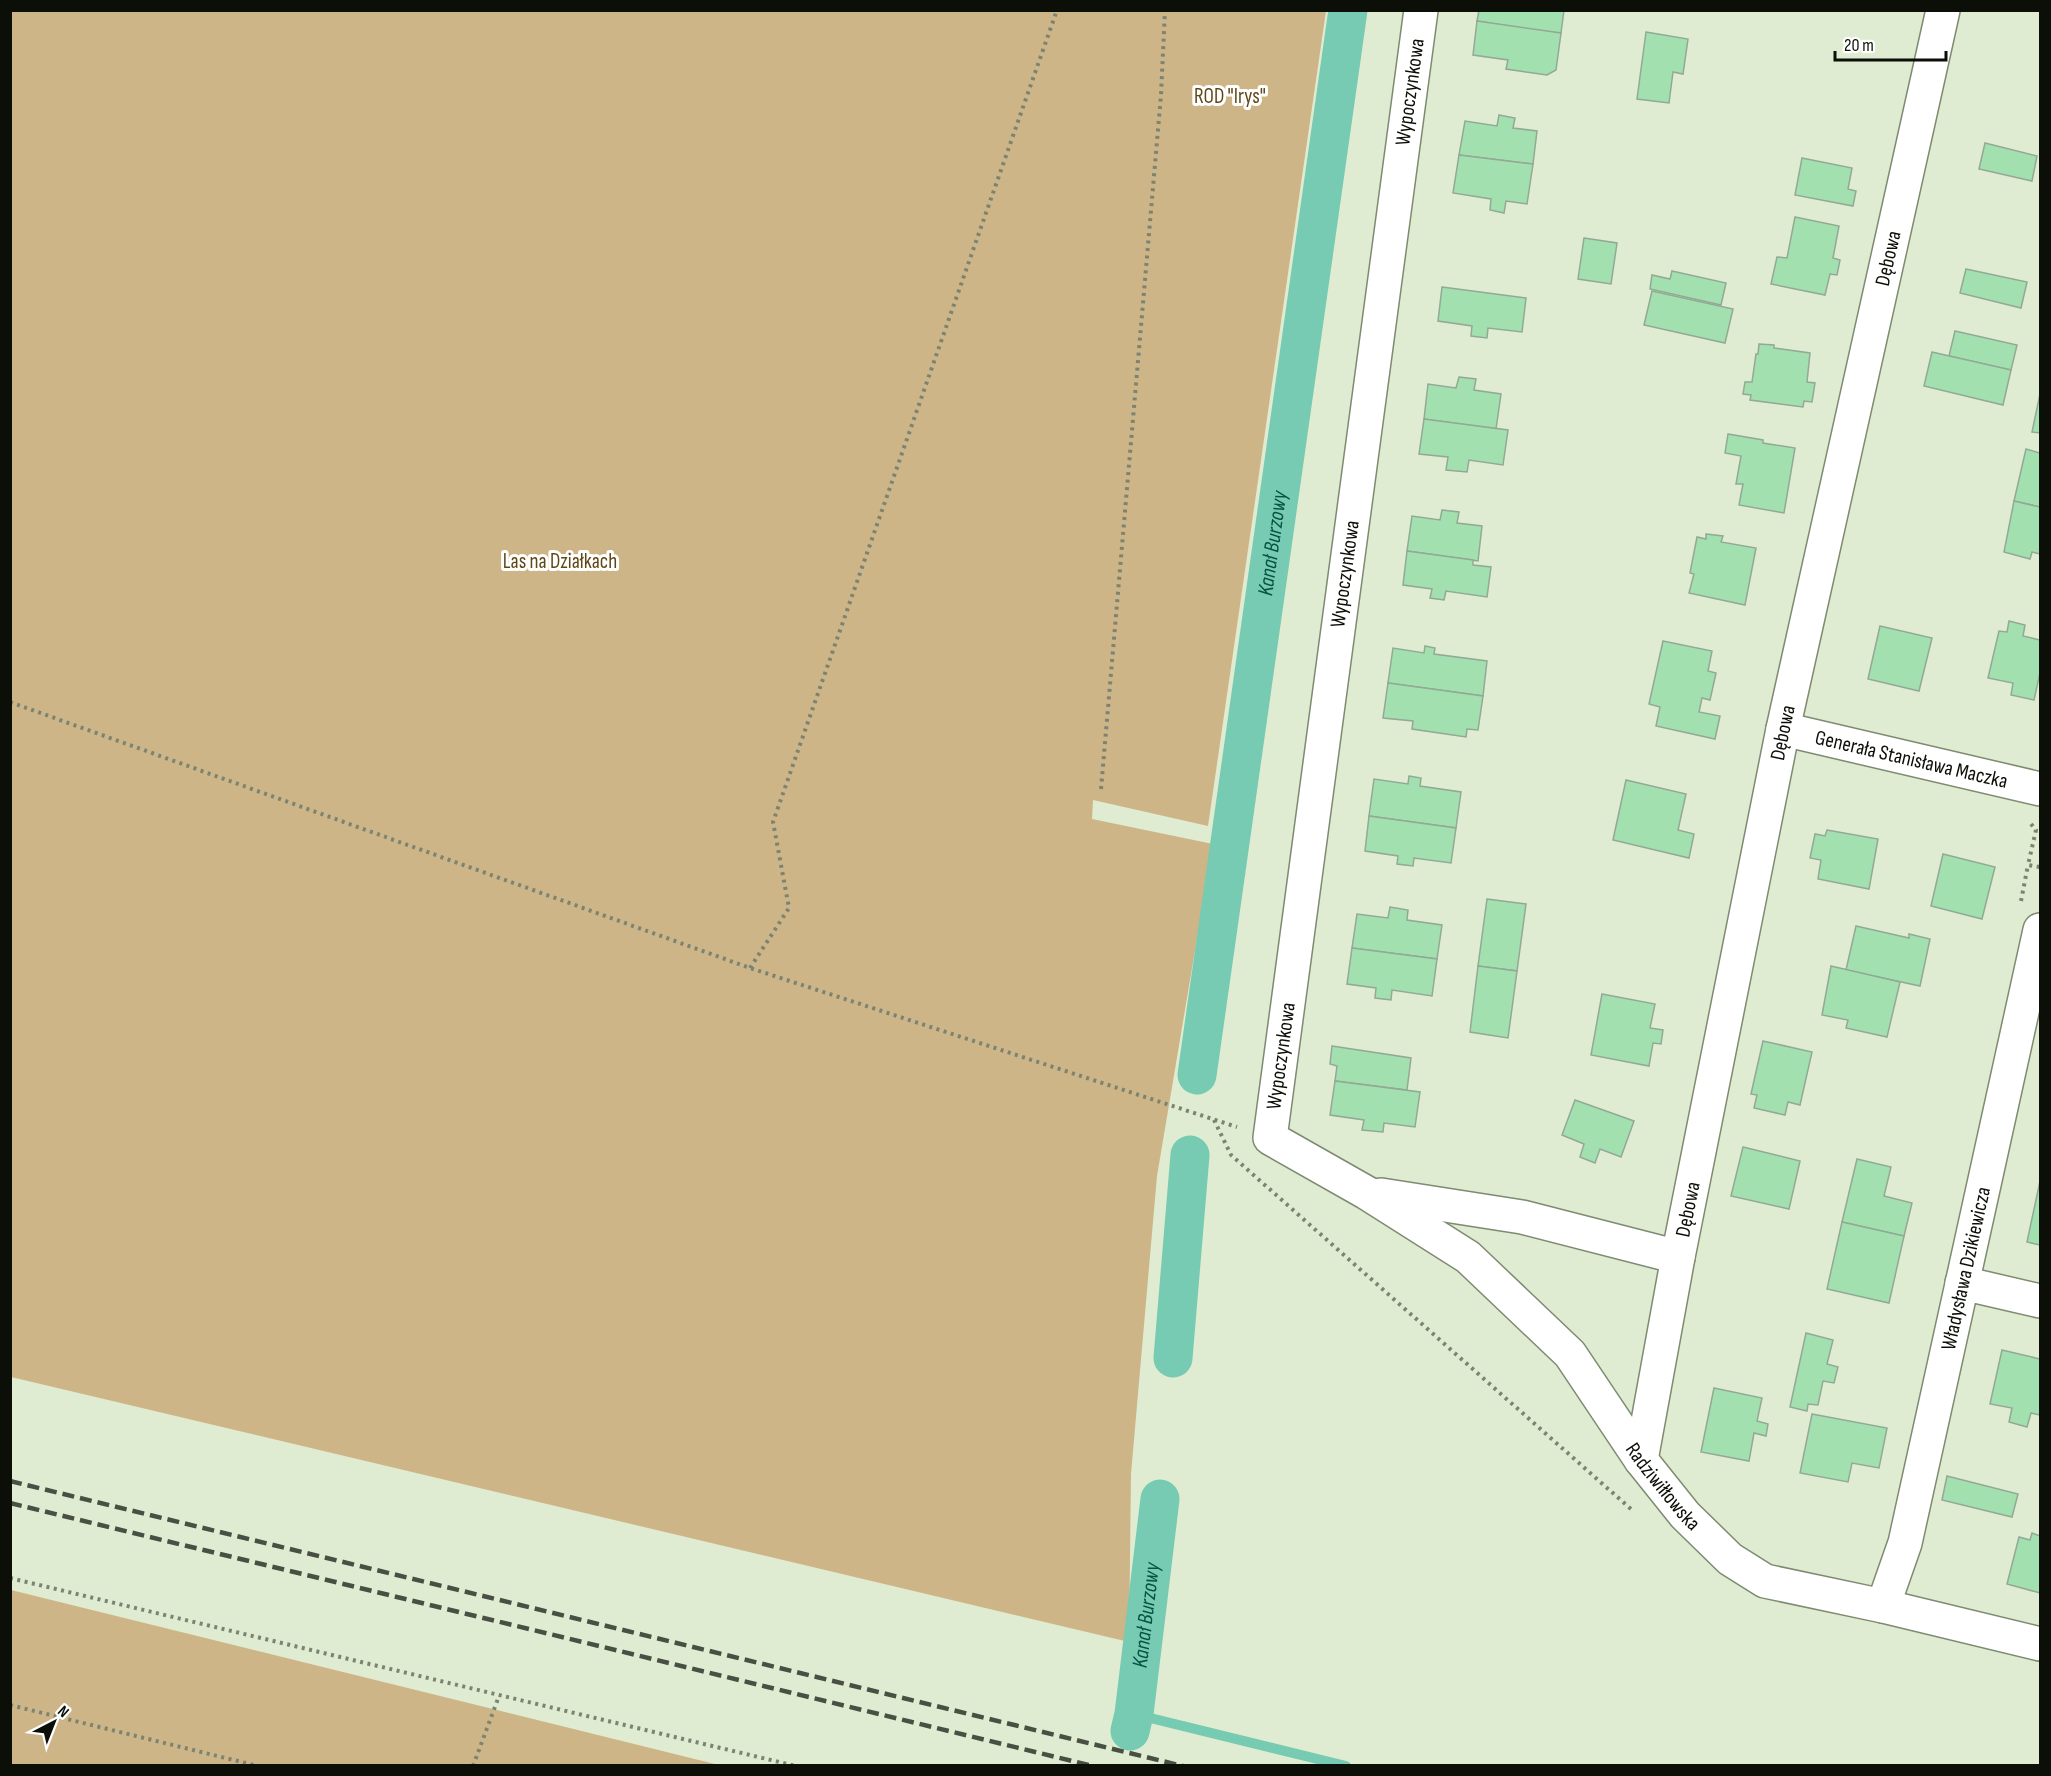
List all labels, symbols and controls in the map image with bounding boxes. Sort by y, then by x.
scale bar [1835,24,1946,62]
text: 20 m [1844,35,1874,56]
street label: Wypoczynkowa [1390,37,1430,147]
park label: ROD "Irys" [1194,84,1266,109]
street label: Dębowa [1870,228,1906,288]
water label: Kanał Burzowy [1252,488,1293,598]
street label: Wypoczynkowa [1325,519,1365,629]
park label: Las na Działkach [503,549,617,574]
street label: Dębowa [1765,703,1800,762]
street label: Generała Stanisława Maczka [1813,724,2010,794]
street label: Wypoczynkowa [1261,1001,1301,1111]
street label: Dębowa [1670,1179,1705,1239]
street label: Władysława Dzikiewicza [1935,1184,1996,1352]
street label: Radziwiłłowska [1620,1438,1706,1536]
water label: Kanał Burzowy [1126,1560,1166,1669]
north arrow [24,1692,84,1752]
text: N [54,1702,73,1722]

